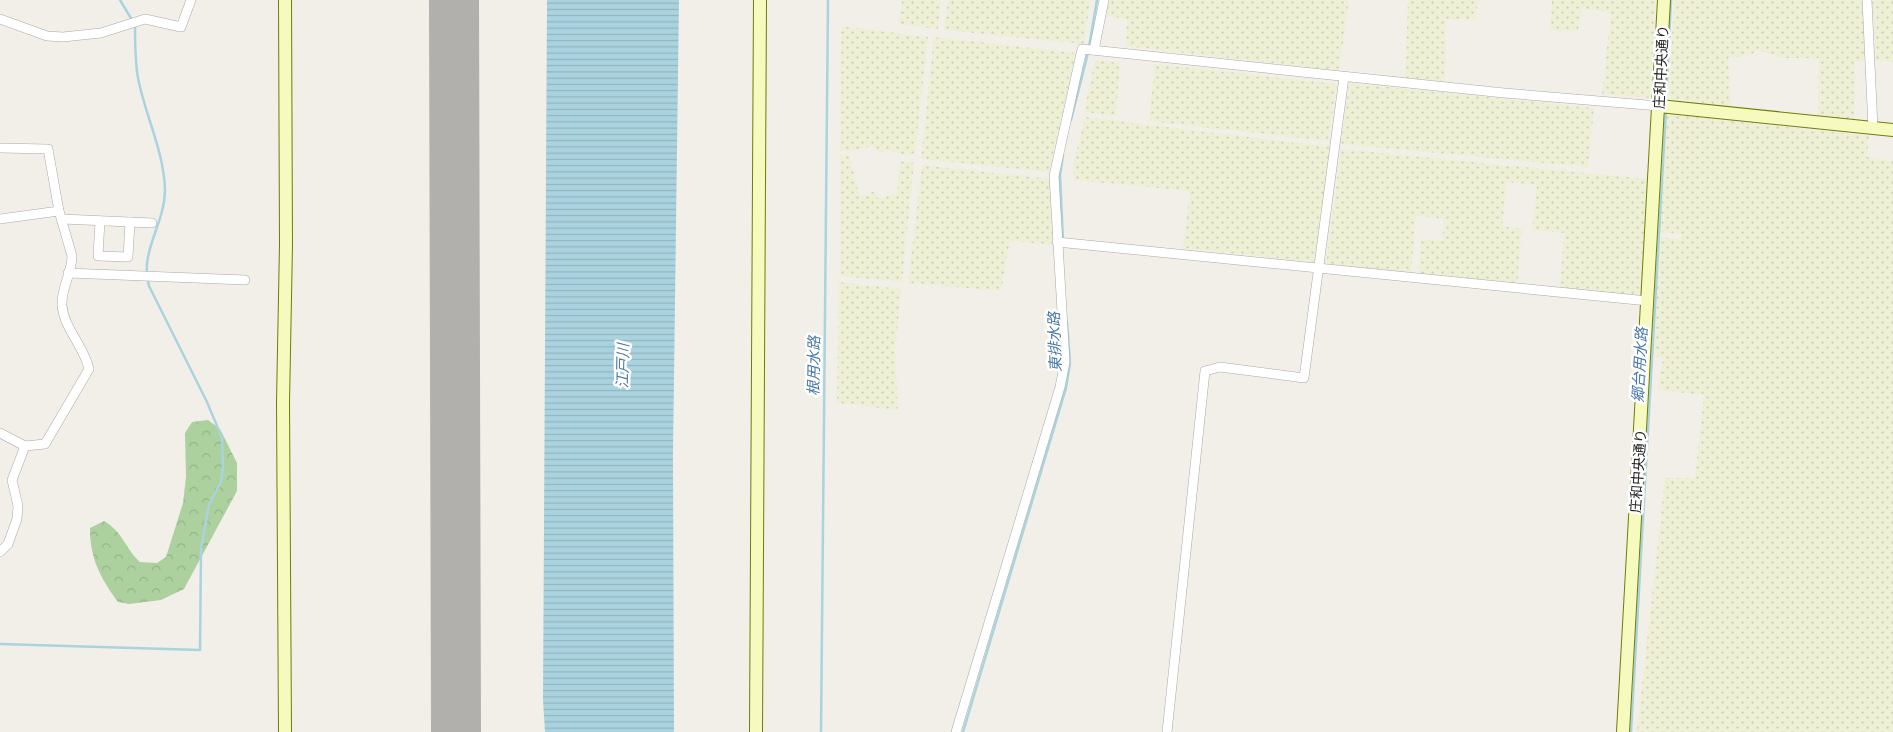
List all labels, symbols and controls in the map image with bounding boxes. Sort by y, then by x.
street label: 庄和中央通り [1651,25,1671,109]
water label: 東排水路 [1045,310,1065,372]
water label: 郷台用水路 [1629,325,1651,403]
water label: 根用水路 [804,334,824,396]
water label: 江戸川 [614,341,632,389]
street label: 庄和中央通り [1627,429,1649,513]

